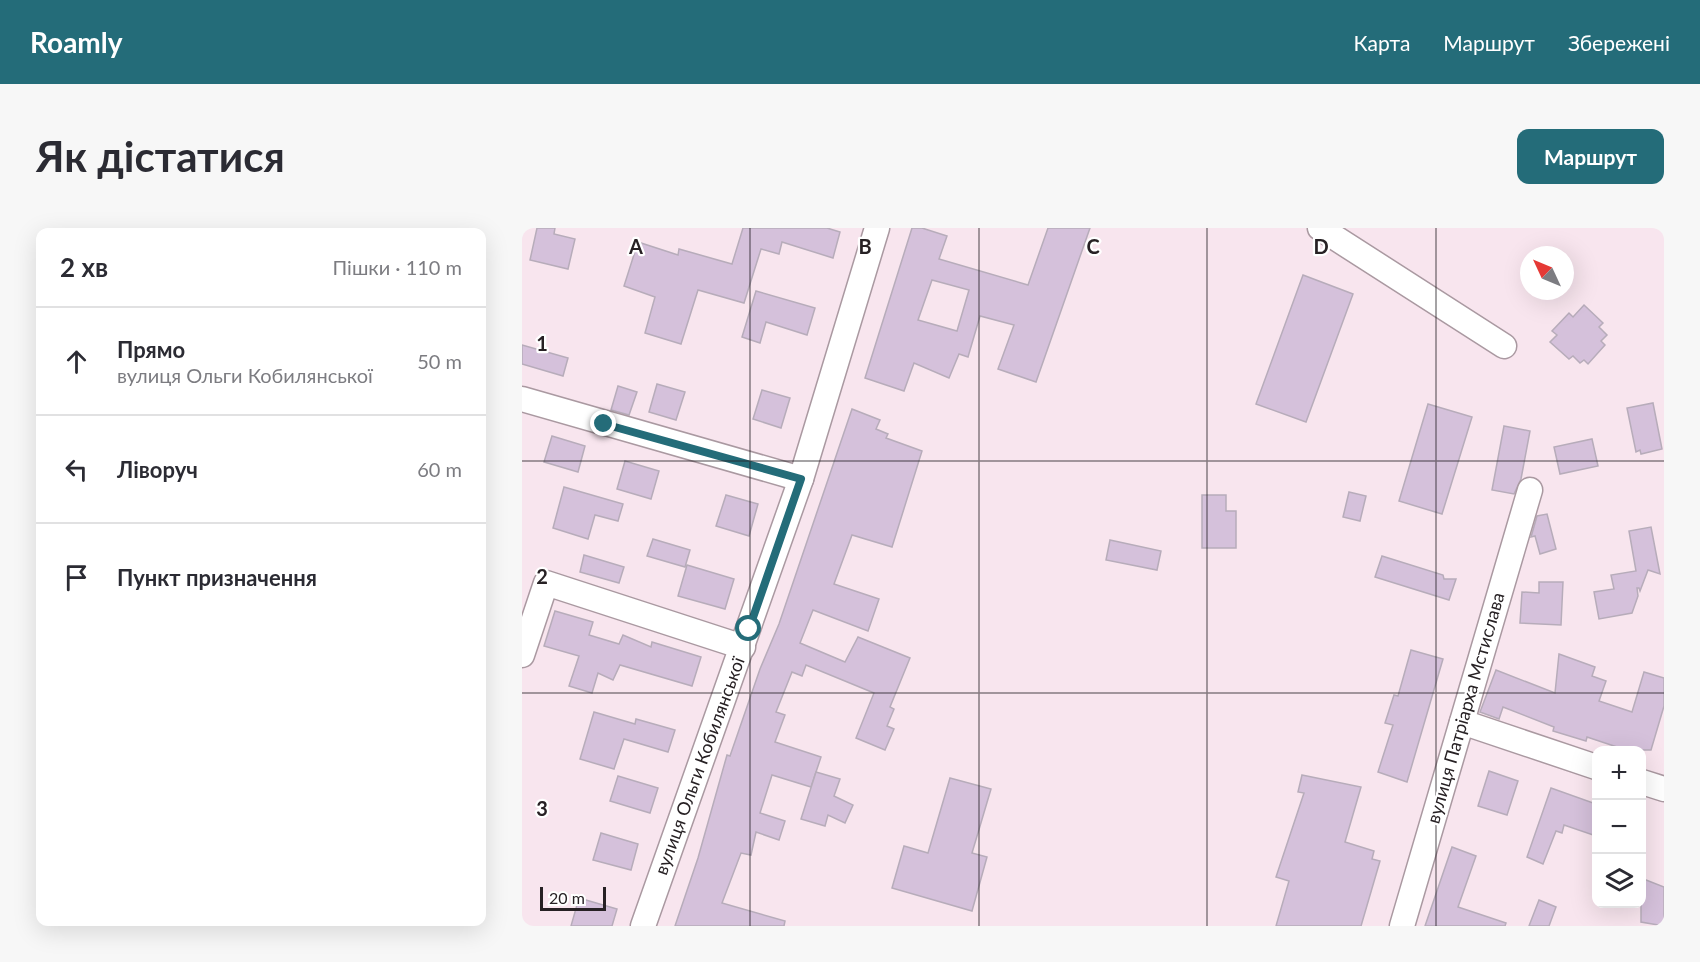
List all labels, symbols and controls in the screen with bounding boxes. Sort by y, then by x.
text: Roamly [30,25,123,59]
text: Карта [1354,30,1410,55]
text: Маршрут [1443,30,1535,55]
text: Збережені [1568,30,1670,55]
button: Маршрут [1517,129,1664,184]
text: Як дістатися [36,131,285,181]
text: A [628,234,643,258]
text: B [858,234,872,258]
text: C [1086,234,1100,258]
text: D [1313,234,1329,258]
north arrow [1520,246,1574,300]
text: 2 хв [60,251,108,283]
text: Пішки · 110 m [333,255,462,279]
text: 1 [536,331,548,355]
text: Прямо [117,336,185,363]
icon: ahead [60,345,93,378]
text: 50 m [417,349,462,373]
text: вулиця Ольги Кобилянської [117,363,373,387]
route end [590,410,616,436]
icon: left [60,453,93,486]
text: Ліворуч [117,456,198,483]
text: 60 m [417,457,462,481]
icon: arrive [60,561,93,594]
text: Пункт призначення [117,564,317,591]
text: 2 [536,564,548,588]
street label: вулиця Патріарха Мстислава [1421,590,1509,826]
route start [735,615,761,641]
street label: вулиця Ольги Кобилянської [649,653,749,878]
map controls [1592,746,1646,908]
button: + [1592,746,1646,800]
text: 3 [536,796,548,820]
button: − [1592,800,1646,854]
button: layers [1592,854,1646,908]
scale bar [540,884,606,912]
text: 20 m [549,888,585,907]

